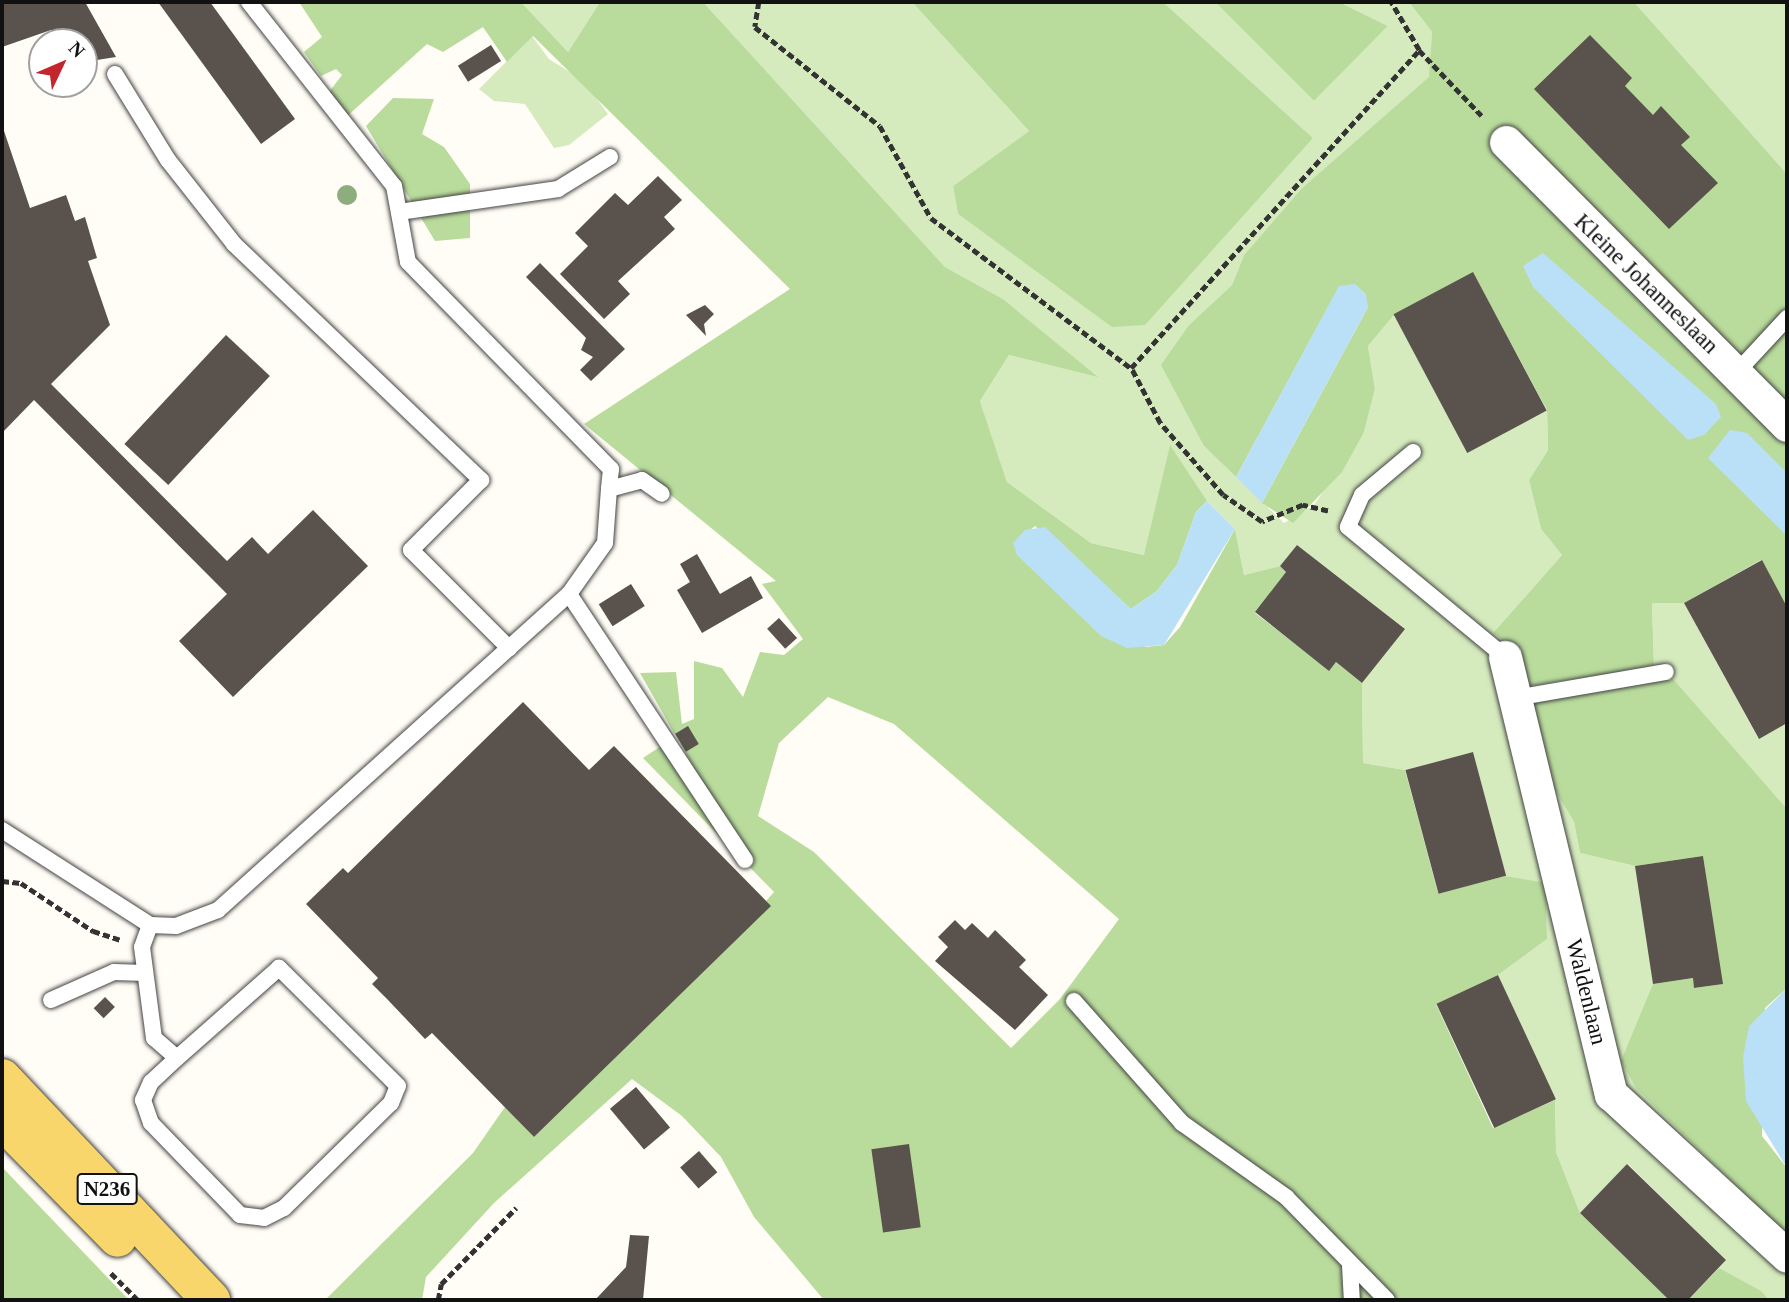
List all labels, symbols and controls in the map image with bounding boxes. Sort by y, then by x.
north arrow [28,28,98,98]
text: N [65,37,89,62]
street label: Kleine Johanneslaan [1568,208,1724,360]
street label: Waldenlaan [1560,936,1612,1048]
road number: N236 [76,1172,138,1206]

